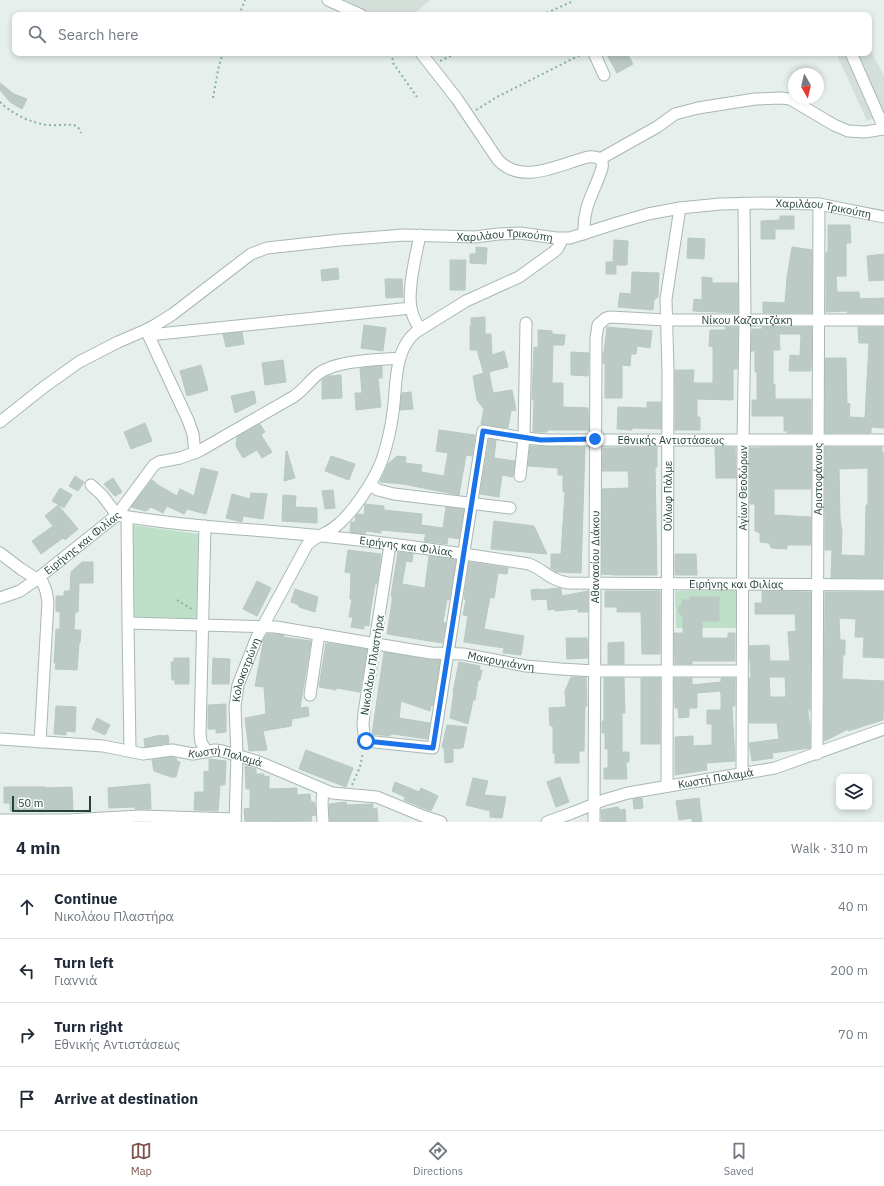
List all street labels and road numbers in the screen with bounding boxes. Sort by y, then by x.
street label: Χαριλάου Τρικούπη [775,196,873,221]
street label: Χαριλάου Τρικούπη [456,226,554,244]
street label: Νίκου Καζαντζάκη [701,313,793,327]
street label: Εθνικής Αντιστάσεως [618,433,724,447]
street label: Αριστοφάνους [811,443,825,515]
street label: Αγίων Θεοδώρων [736,445,750,531]
street label: Ούλωφ Πάλμε [661,460,675,531]
street label: Ειρήνης και Φιλίας [41,508,123,578]
street label: Αθανασίου Διάκου [588,510,602,604]
street label: Ειρήνης και Φιλίας [359,533,454,559]
street label: Ειρήνης και Φιλίας [689,577,783,591]
street label: Νικολάου Πλαστήρα [357,614,387,716]
street label: Κολοκοτρώνη [229,636,263,703]
street label: Μακρυγιάννη [466,648,535,674]
street label: Κωστή Παλαμά [187,743,264,770]
street label: Κωστή Παλαμά [677,765,754,791]

